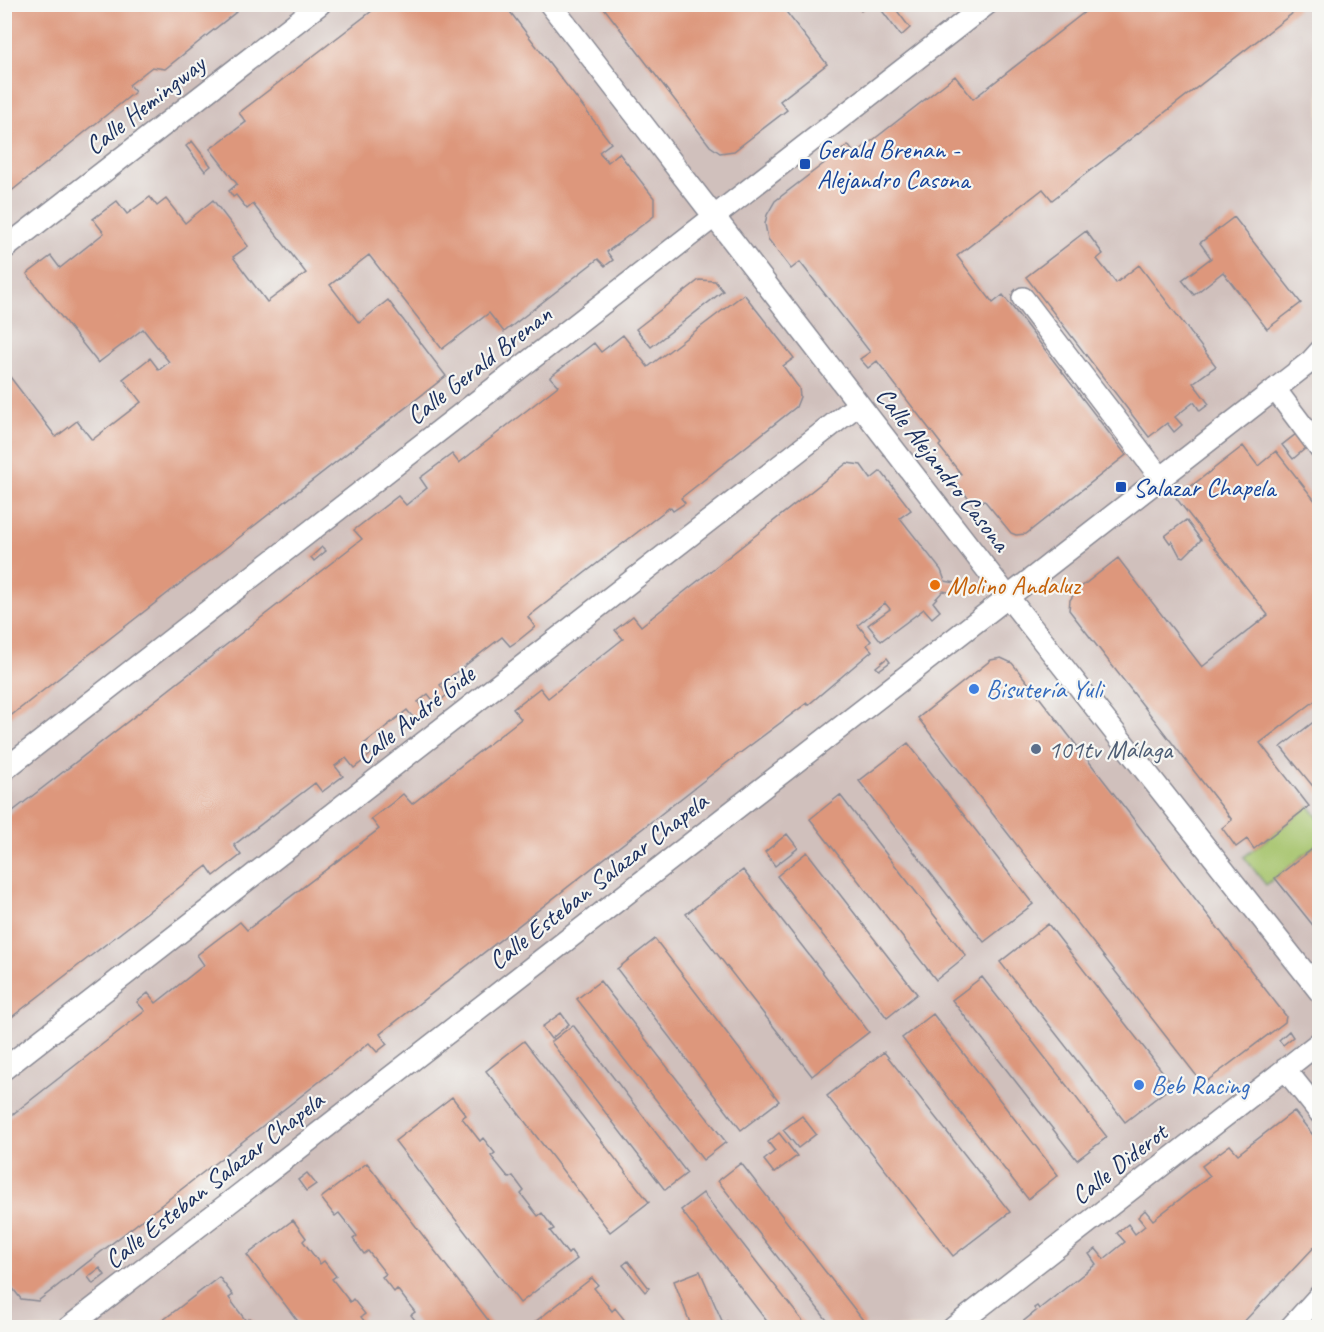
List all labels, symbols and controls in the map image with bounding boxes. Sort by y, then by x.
street label: Calle Hemingway [78,47,213,162]
place label: Gerald Brenan - Alejandro Casona [817,133,972,196]
marker: Gerald Brenan - Alejandro Casona [798,157,812,171]
street label: Calle Gerald Brenan [400,298,559,432]
street label: Calle Alejandro Casona [869,380,1018,559]
place label: Salazar Chapela [1133,471,1277,504]
marker: Salazar Chapela [1114,480,1128,494]
place label: Molino Andaluz [947,569,1082,602]
marker: Molino Andaluz [928,578,942,592]
street label: Calle André Gide [349,657,483,772]
place label: Bisutería Yuli [986,673,1106,706]
marker: Bisutería Yuli [967,682,981,696]
place label: 101tv Málaga [1048,733,1174,766]
marker: 101tv Málaga [1029,742,1043,756]
street label: Calle Esteban Salazar Chapela [482,784,716,977]
place label: Beb Racing [1151,1069,1251,1102]
marker: Beb Racing [1132,1078,1146,1092]
street label: Calle Esteban Salazar Chapela [98,1083,332,1276]
street label: Calle Diderot [1064,1115,1176,1212]

